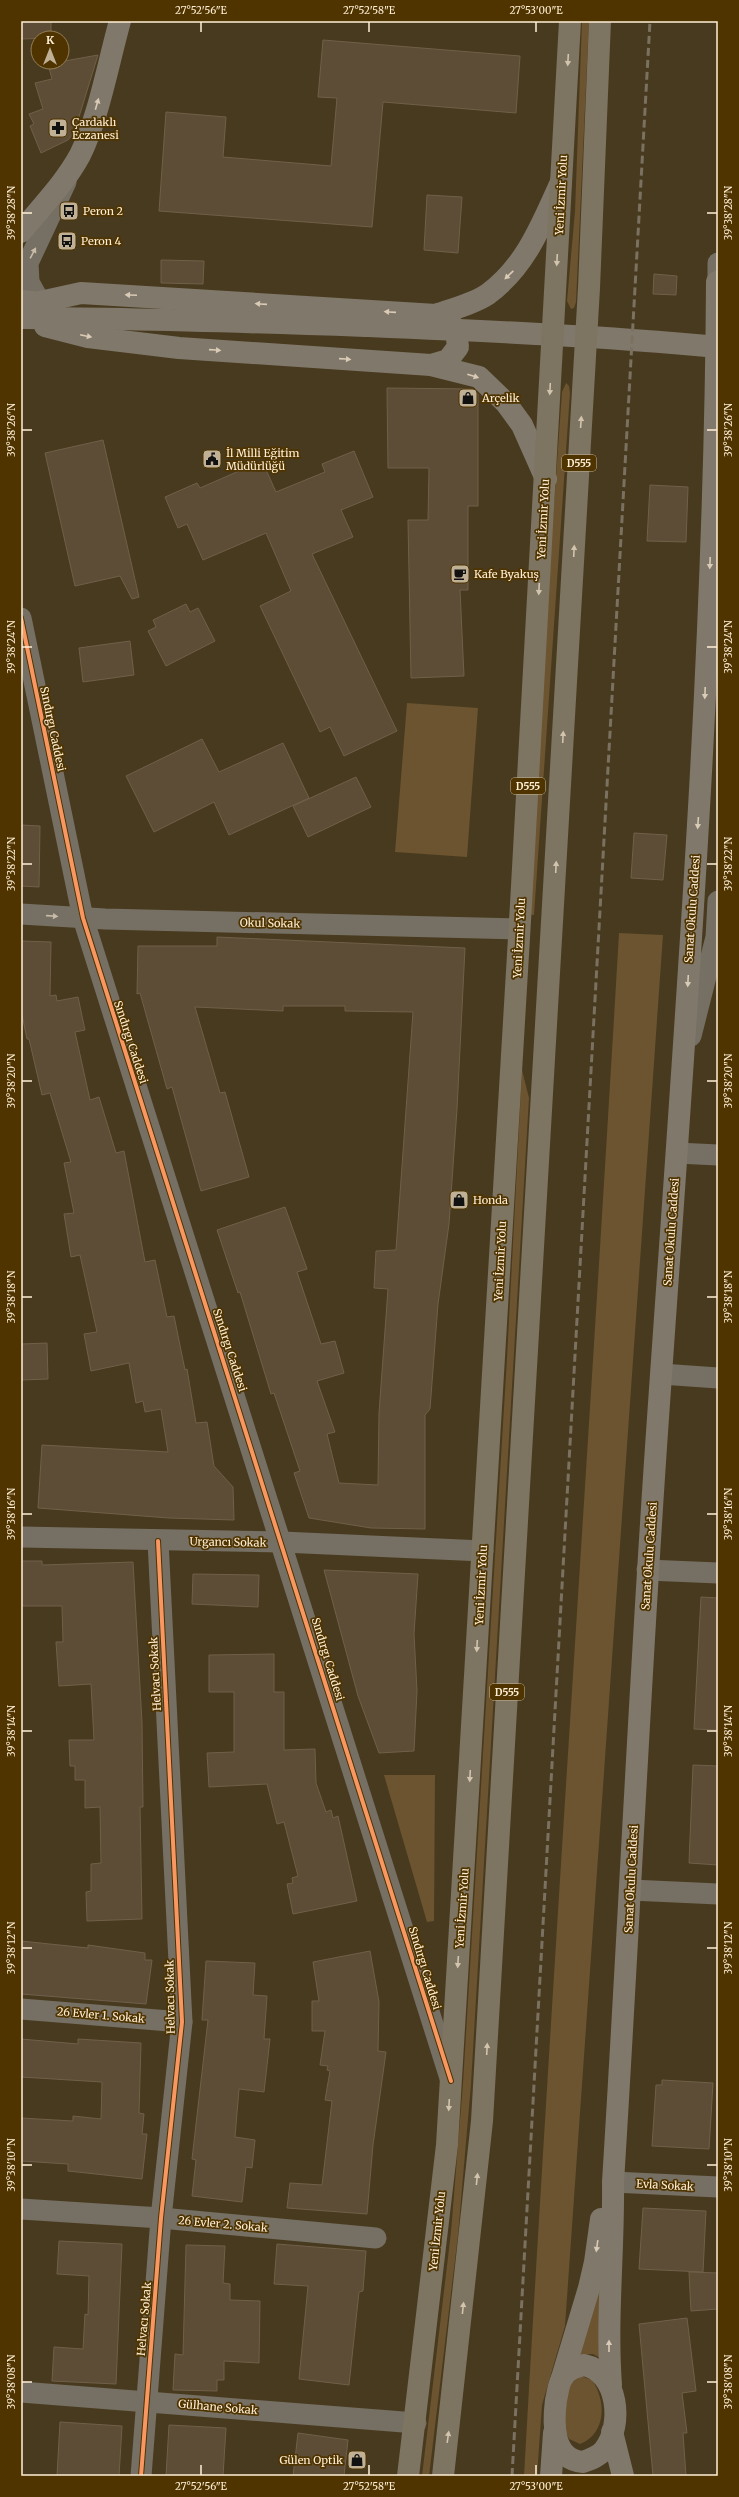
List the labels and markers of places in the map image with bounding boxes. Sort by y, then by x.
place label: Çardaklı Eczanesi [72,115,119,142]
pharmacy icon: Çardaklı Eczanesi [47,117,69,139]
bus stop icon: Peron 2 [58,200,80,222]
place label: Peron 2 [83,204,123,218]
bus stop icon: Peron 4 [56,230,78,252]
place label: Peron 4 [81,234,122,248]
shop icon: Arçelik [457,387,479,409]
place label: Arçelik [481,391,520,405]
place label: İl Milli Eğitim Müdürlüğü [226,446,300,473]
public building icon: İl Milli Eğitim Müdürlüğü [201,448,223,470]
cafe icon: Kafe Byakuş [449,563,471,585]
place label: Kafe Byakuş [474,567,539,581]
shop icon: Honda [448,1189,470,1211]
place label: Honda [473,1193,508,1207]
shop icon: Gülen Optik [346,2449,368,2471]
place label: Gülen Optik [279,2453,343,2467]

